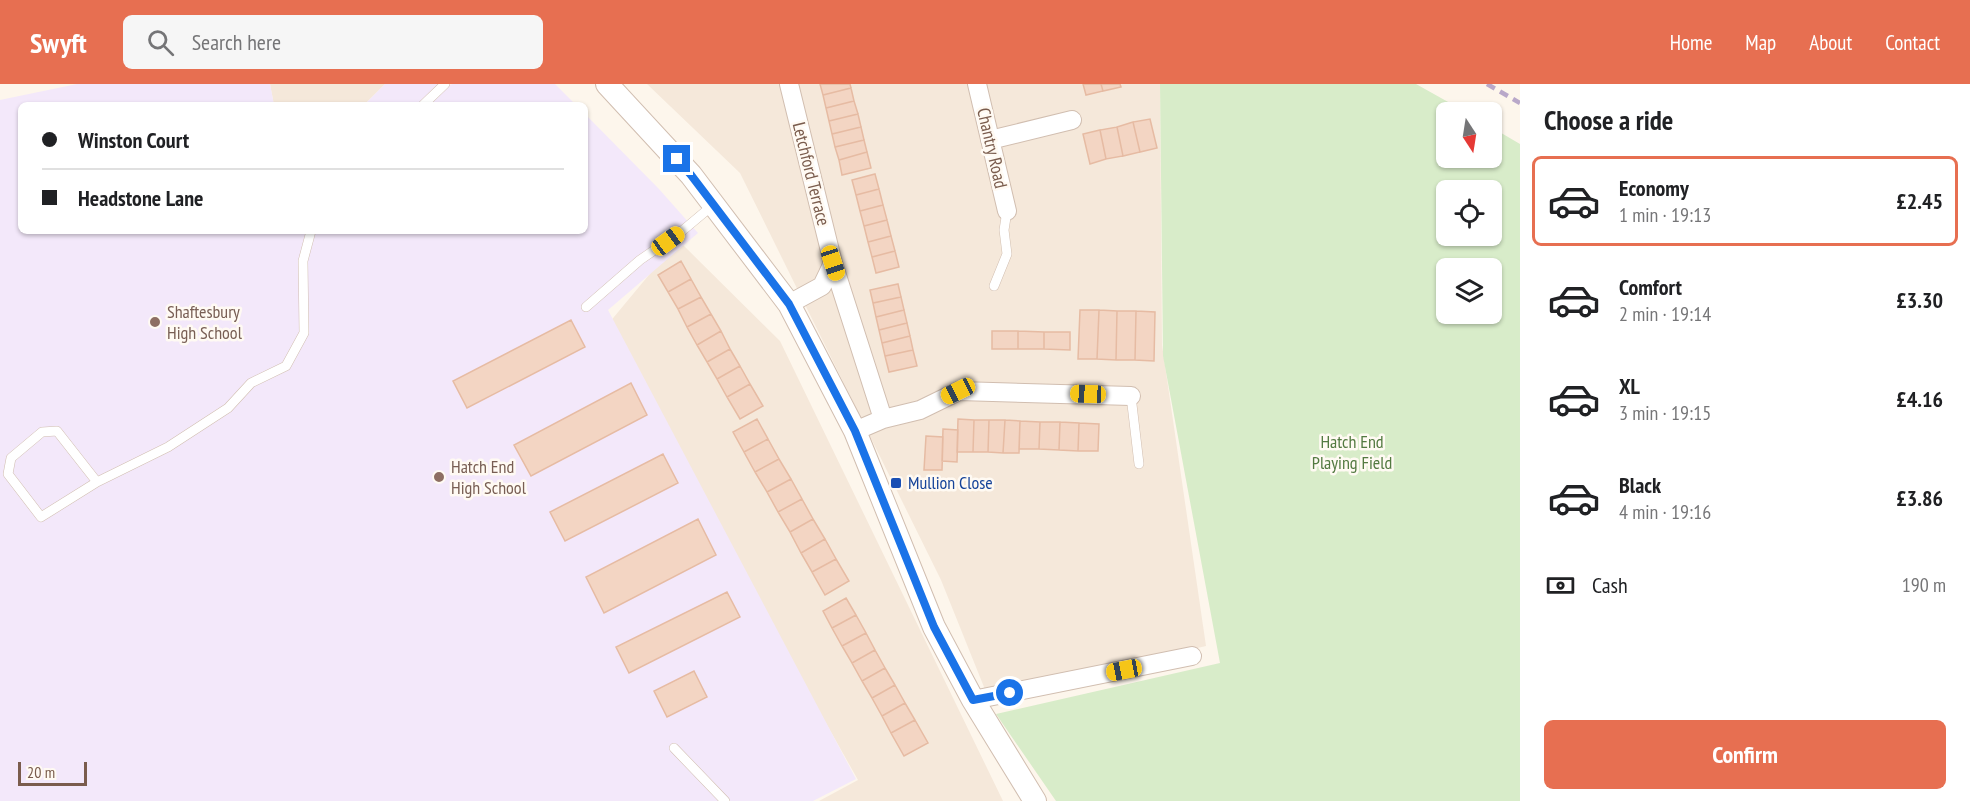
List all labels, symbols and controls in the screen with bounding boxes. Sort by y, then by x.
search box [123,15,543,69]
text: Swyft [30,24,87,61]
icon: search [144,26,177,59]
text: Search here [192,28,281,56]
text: Home [1670,29,1712,56]
text: Map [1745,29,1776,56]
text: About [1809,29,1852,56]
text: Contact [1885,29,1940,56]
north arrow [1436,102,1502,168]
map controls [1436,102,1502,324]
text: Choose a ride [1544,103,1673,137]
street label: Chantry Road [972,105,1013,190]
street label: Letchford Terrace [788,120,835,228]
text: Winston Court [78,126,189,154]
route end [663,145,690,172]
icon: car [1547,174,1601,228]
text: Economy [1619,174,1689,202]
button: locate [1436,180,1502,246]
text: Headstone Lane [78,184,203,212]
text: £2.45 [1896,187,1943,215]
text: 1 min · 19:13 [1619,202,1711,228]
car [648,223,688,259]
car [819,243,847,283]
button: layers [1436,258,1502,324]
icon: car [1547,273,1601,327]
text: Comfort [1619,273,1682,301]
text: £3.30 [1896,286,1943,314]
place label: Shaftesbury High School [167,300,243,344]
text: 2 min · 19:14 [1619,301,1711,327]
marker: Shaftesbury High School [148,315,162,329]
icon: car [1547,372,1601,426]
text: XL [1619,372,1640,400]
car [938,375,978,407]
car [1070,384,1106,404]
text: £4.16 [1896,385,1943,413]
text: 3 min · 19:15 [1619,400,1711,426]
park label: Hatch End Playing Field [1312,430,1392,474]
place label: Hatch End High School [451,455,527,499]
marker: Hatch End High School [432,470,446,484]
place label: Mullion Close [908,471,993,494]
icon: car [1547,471,1601,525]
text: Black [1619,471,1661,499]
marker: Mullion Close [889,476,903,490]
text: £3.86 [1896,484,1943,512]
text: 4 min · 19:16 [1619,499,1711,525]
icon: cash [1544,569,1577,602]
text: Cash [1592,571,1628,599]
text: 190 m [1902,572,1946,598]
car [1105,658,1143,682]
route start [996,679,1023,706]
button: Confirm [1544,720,1946,789]
scale bar [18,759,87,786]
text: 20 m [27,762,55,782]

